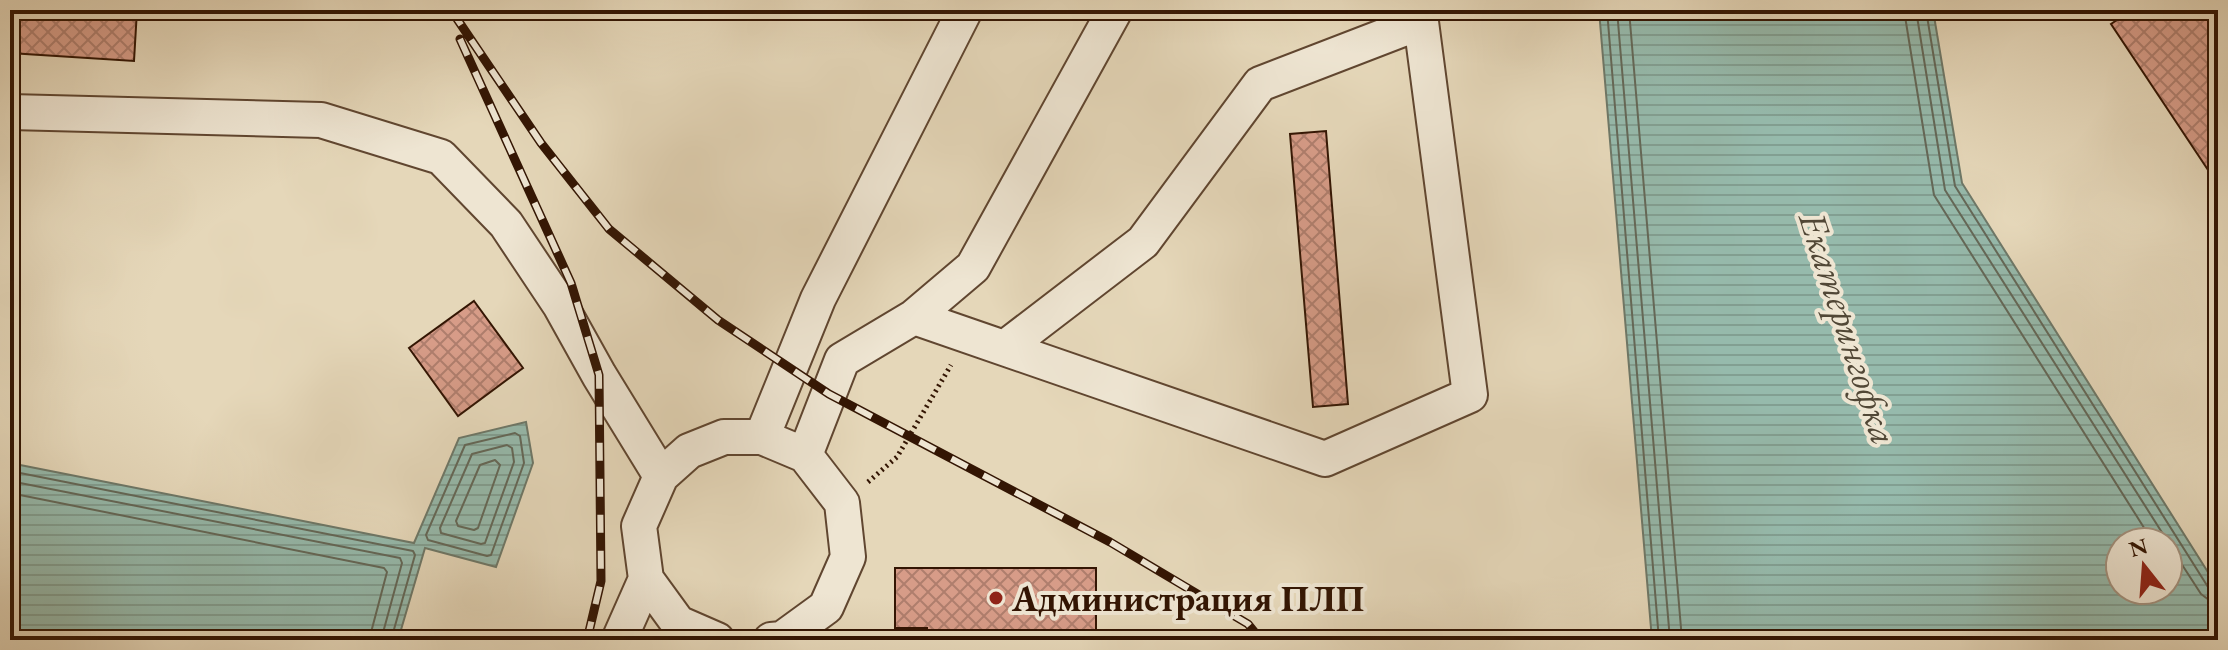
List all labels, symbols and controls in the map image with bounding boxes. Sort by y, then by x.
water label: Екатерингофка [1788,204,1910,450]
north arrow [2104,526,2184,606]
text: N [2126,531,2151,564]
place label: Администрация ПЛП [1011,575,1364,622]
marker: Администрация ПЛП [987,589,1005,607]

